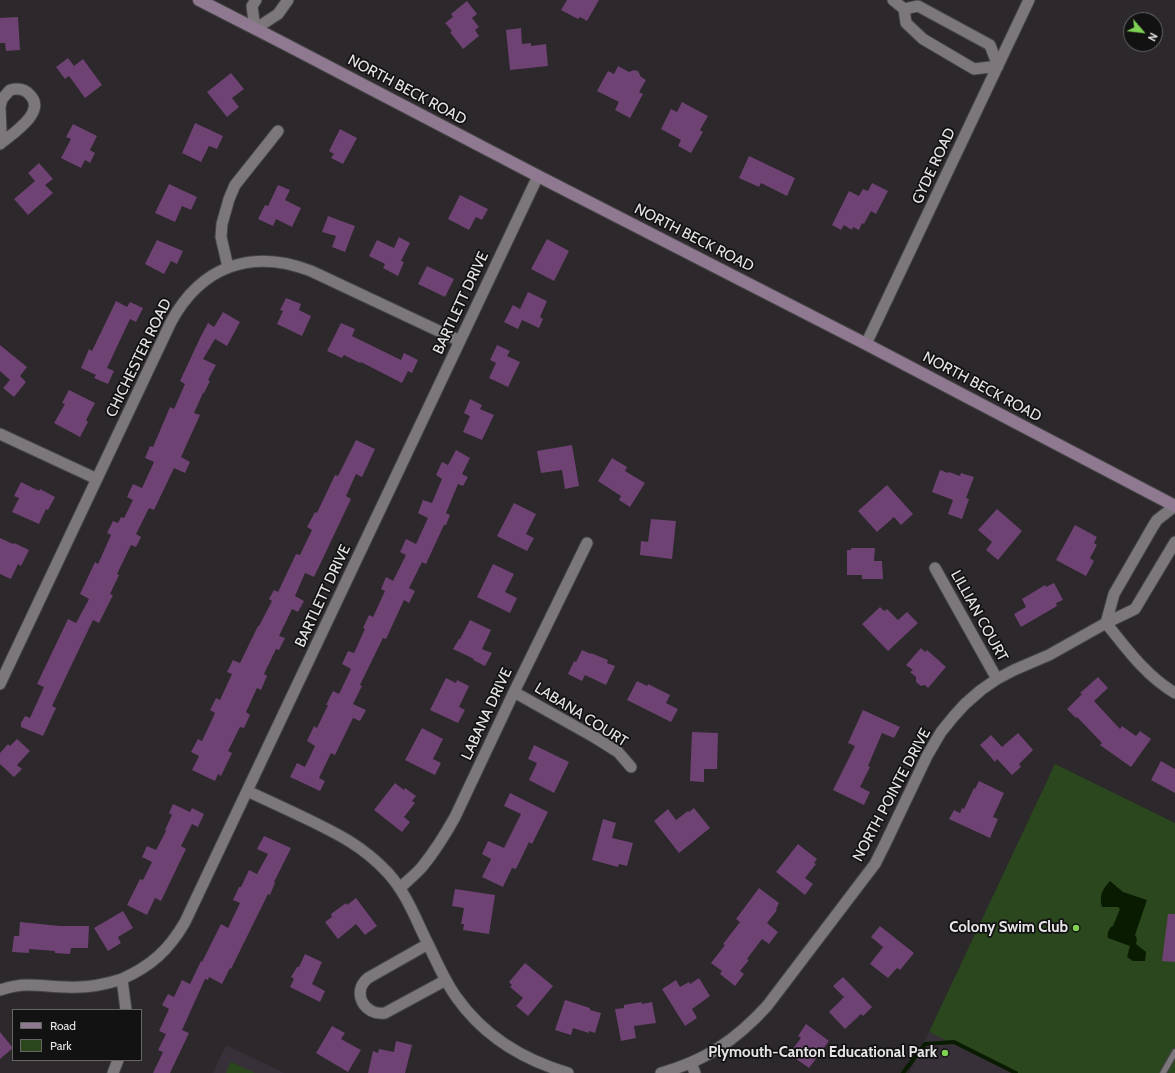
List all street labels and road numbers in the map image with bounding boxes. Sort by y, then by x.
street label: NORTH BECK ROAD [345,51,469,129]
street label: GYDE ROAD [909,125,959,207]
street label: NORTH BECK ROAD [631,200,757,276]
street label: BARTLETT DRIVE [429,249,493,357]
street label: CHICHESTER ROAD [102,296,176,420]
street label: NORTH BECK ROAD [920,348,1044,426]
street label: BARTLETT DRIVE [291,542,355,650]
street label: LILLIAN COURT [946,567,1012,665]
street label: LABANA DRIVE [458,665,516,763]
street label: LABANA COURT [531,679,631,751]
street label: NORTH POINTE DRIVE [849,725,935,865]

